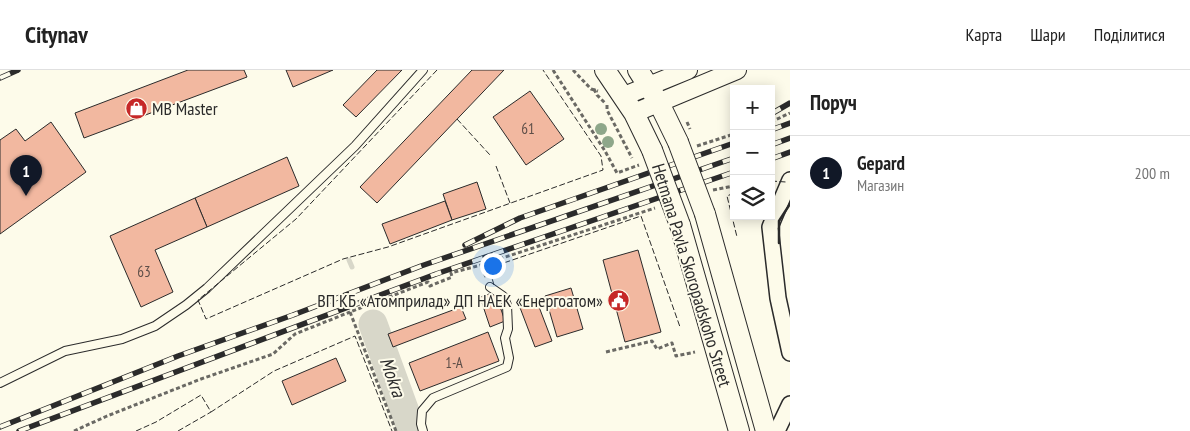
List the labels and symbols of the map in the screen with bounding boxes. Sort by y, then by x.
shop icon: MB Master [124,96,148,120]
place label: MB Master [152,97,218,120]
house number: 61 [521,119,535,138]
pin: 1 [10,155,42,196]
street label: Hetmana Pavla Skoropadskoho Street [647,161,737,389]
your location [480,253,506,279]
house number: 63 [137,262,151,281]
public building icon: ВП КБ «Атомприлад» ДП НАЕК «Енергоатом» [607,288,631,312]
place label: ВП КБ «Атомприлад» ДП НАЕК «Енергоатом» [317,289,603,312]
house number: 1-А [445,353,464,372]
water label: Mokra [375,354,412,401]

